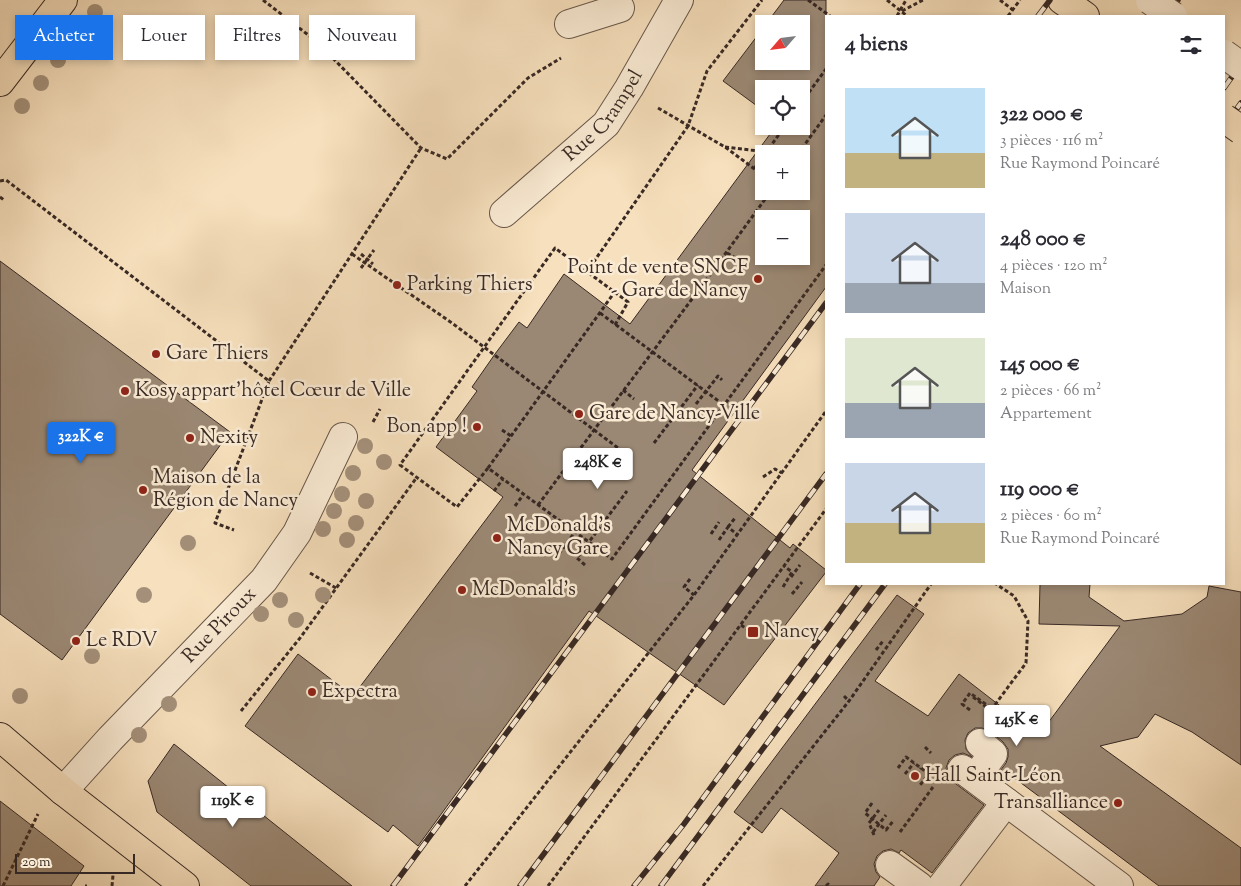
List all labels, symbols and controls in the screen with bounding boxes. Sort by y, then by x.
chip: Acheter [15,15,113,60]
chip: Louer [123,15,205,60]
chip: Filtres [215,15,299,60]
chip: Nouveau [309,15,415,60]
north arrow [755,15,810,70]
map controls [755,15,810,265]
text: 4 biens [845,30,908,60]
icon: filters [1177,31,1205,59]
street label: Rue Crampel [557,64,651,169]
button: locate [755,80,810,135]
text: 322 000 € [1000,100,1083,130]
icon: home [885,108,945,168]
text: 3 pièces · 116 m² [1000,130,1103,153]
button: + [755,145,810,200]
text: Rue Raymond Poincaré [1000,153,1160,176]
button: − [755,210,810,265]
text: 248 000 € [1000,225,1086,255]
icon: home [885,233,945,293]
place label: Point de vente SNCF - Gare de Nancy [568,254,748,306]
text: 4 pièces · 120 m² [1000,255,1108,278]
place label: Parking Thiers [407,271,533,300]
marker: Point de vente SNCF - Gare de Nancy [752,273,764,285]
text: Maison [1000,278,1051,301]
marker: Parking Thiers [391,279,403,291]
place label: Gare Thiers [166,340,269,369]
marker: Gare Thiers [150,348,162,360]
text: 145 000 € [1000,350,1080,380]
icon: home [885,358,945,418]
place label: Kosy appart'hôtel Cœur de Ville [135,377,411,406]
text: 2 pièces · 66 m² [1000,380,1101,403]
marker: Kosy appart'hôtel Cœur de Ville [119,385,131,397]
place label: Gare de Nancy-Ville [589,400,760,429]
text: Appartement [1000,403,1092,426]
marker: Gare de Nancy-Ville [573,408,585,420]
place label: Bon app ! [387,413,467,442]
marker: Bon app ! [471,421,483,433]
pin: 322K € [40,422,122,464]
place label: Nexity [200,424,258,453]
text: 322K € [58,426,104,449]
marker: Nexity [184,432,196,444]
pin: 248K € [557,448,639,490]
text: 248K € [574,452,622,475]
place label: Maison de la Région de Nancy [153,464,298,516]
text: 119 000 € [1000,475,1079,505]
icon: home [885,483,945,543]
marker: Maison de la Région de Nancy [137,484,149,496]
text: 2 pièces · 60 m² [1000,505,1102,528]
place label: McDonald's Nancy Gare [507,512,611,564]
text: Rue Raymond Poincaré [1000,528,1160,551]
marker: McDonald's Nancy Gare [491,532,503,544]
place label: McDonald's [472,576,576,605]
street label: Rue Piroux [176,581,264,670]
marker: McDonald's [456,584,468,596]
place label: Nancy [764,618,819,647]
marker: Nancy [746,625,760,639]
place label: Le RDV [86,627,158,656]
marker: Le RDV [70,635,82,647]
place label: Expectra [322,678,398,707]
marker: Expectra [306,686,318,698]
pin: 145K € [976,704,1058,747]
text: 145K € [995,709,1039,732]
place label: Hall Saint-Léon [925,762,1062,791]
marker: Hall Saint-Léon [909,770,921,782]
pin: 119K € [192,786,274,828]
place label: Transalliance [994,789,1108,818]
text: 119K € [211,790,255,813]
marker: Transalliance [1112,797,1124,809]
scale bar [15,851,135,874]
text: 20 m [22,853,51,873]

